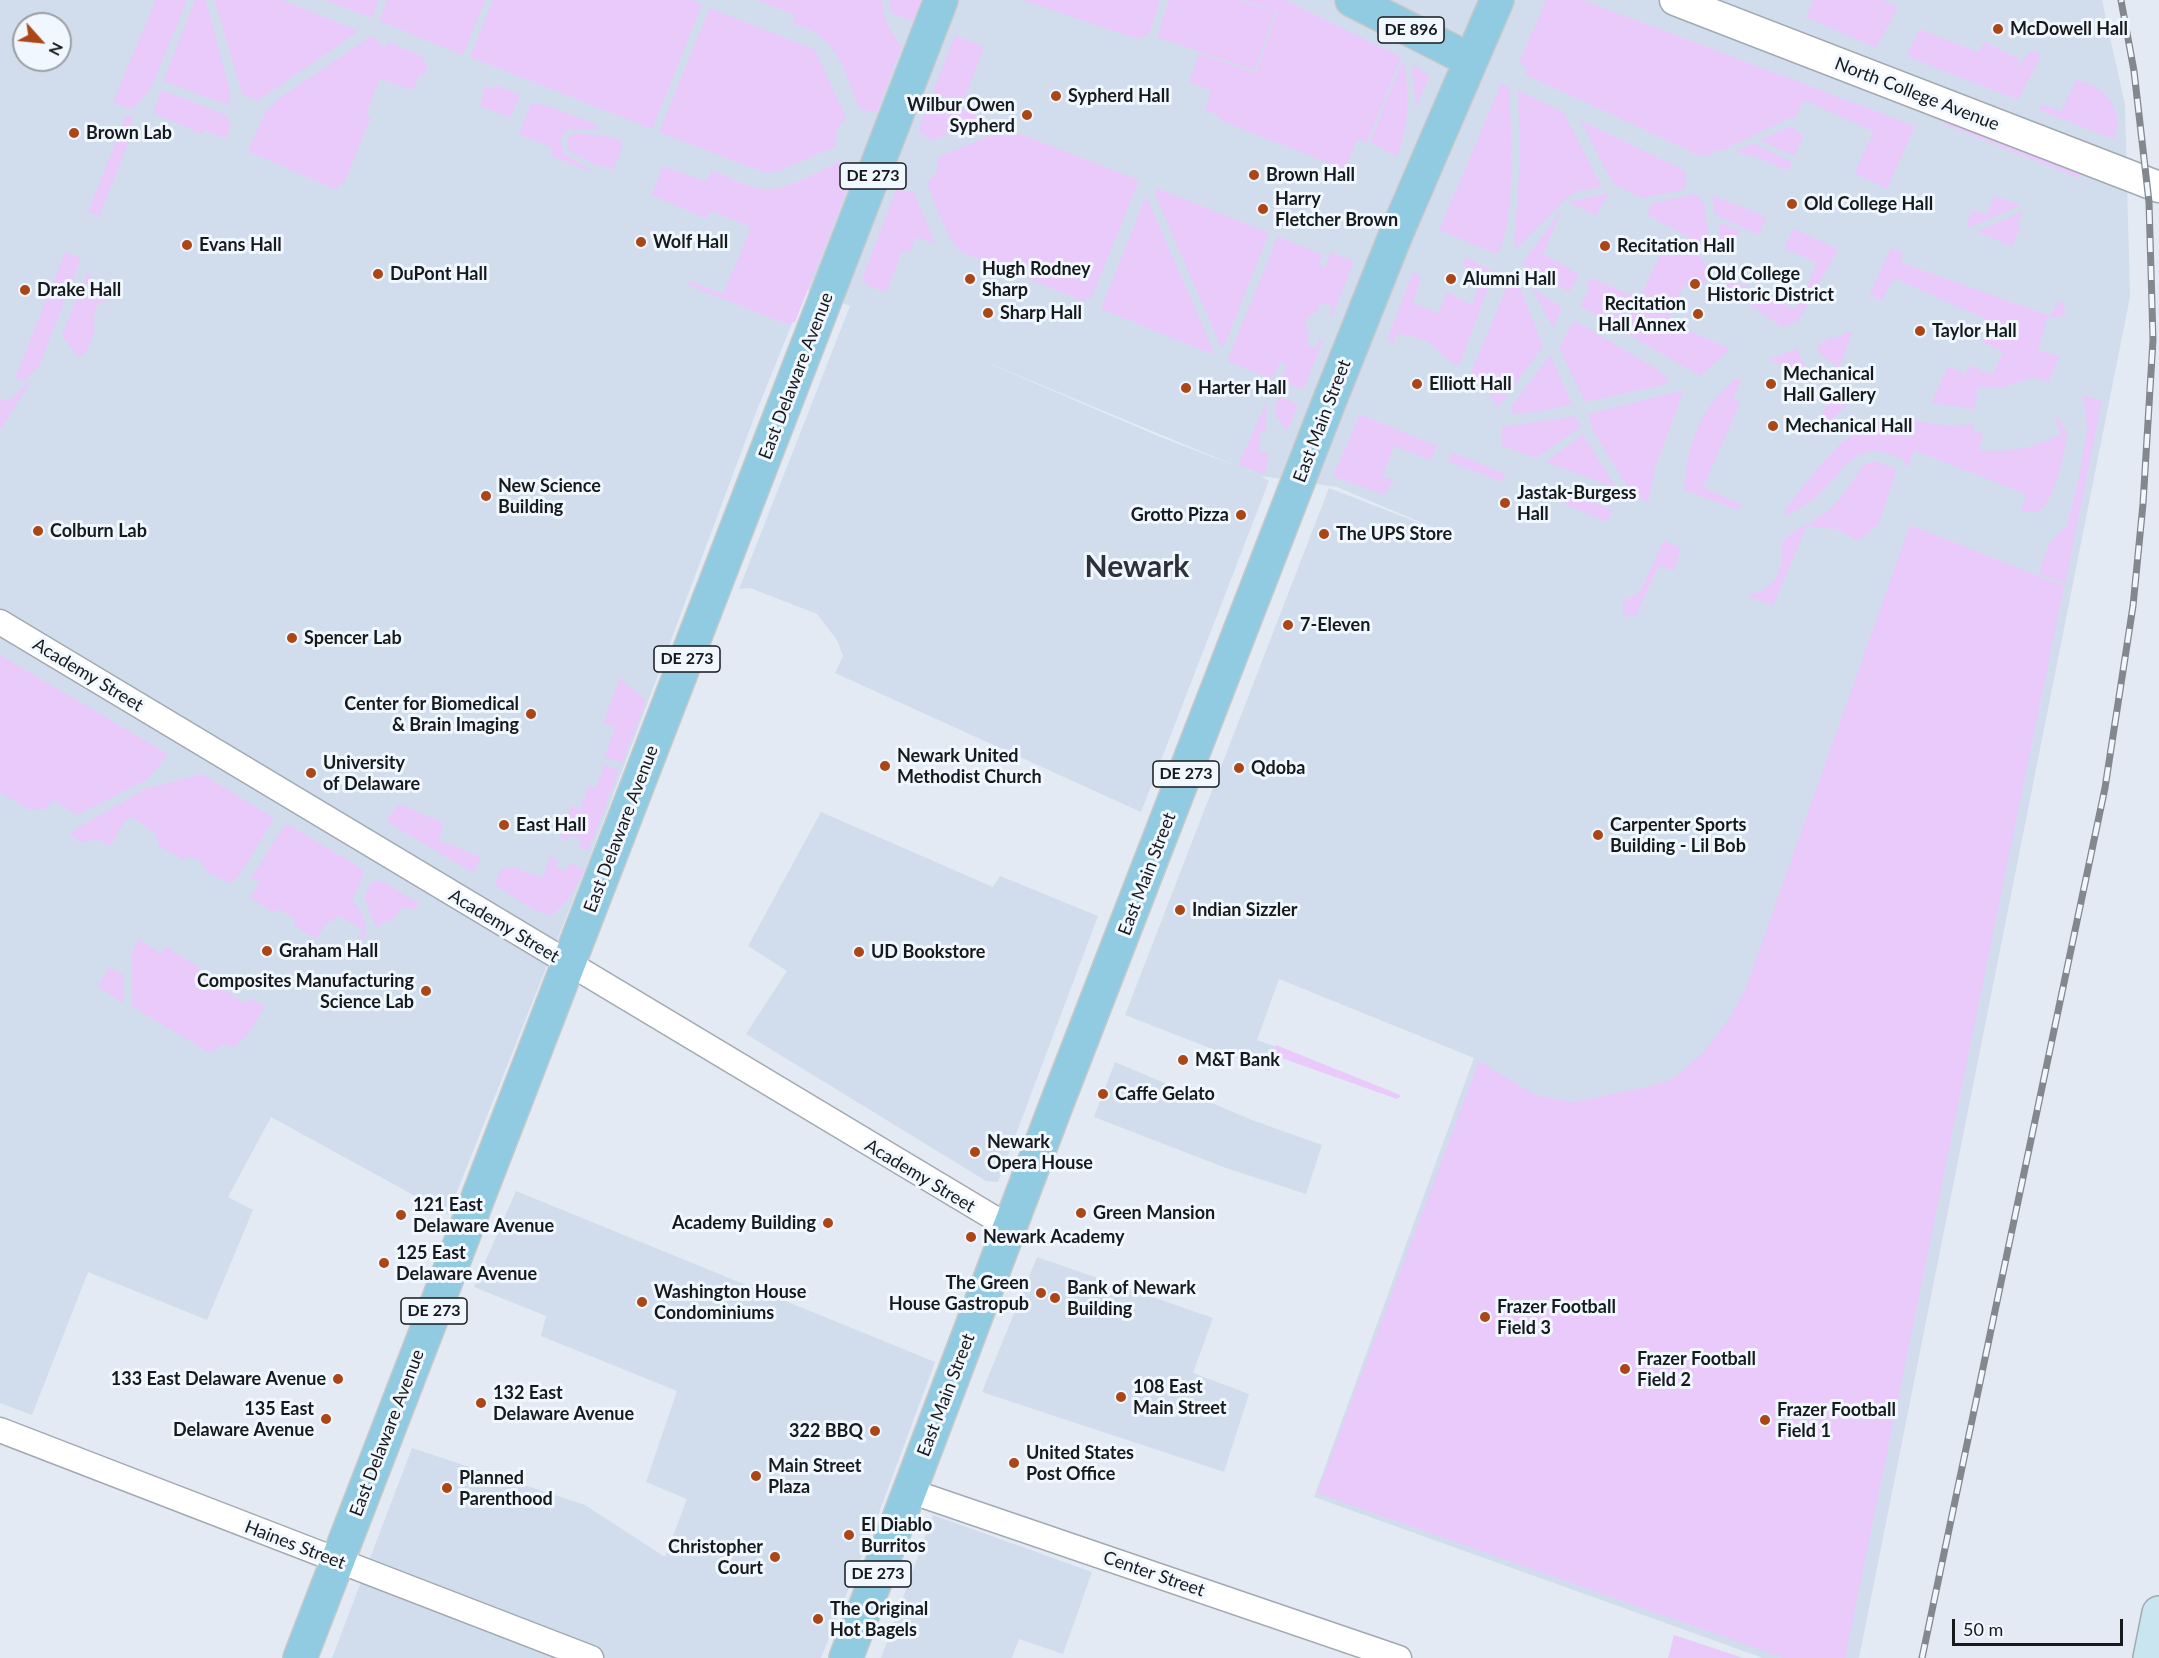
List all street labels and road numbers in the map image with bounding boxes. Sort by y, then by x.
road number: DE 896 [1378,17,1444,43]
street label: North College Avenue [1832,53,2002,135]
road number: DE 273 [840,163,906,189]
street label: East Delaware Avenue [754,289,838,463]
street label: East Main Street [1289,357,1355,485]
street label: Academy Street [29,634,147,716]
road number: DE 273 [654,646,720,672]
street label: East Delaware Avenue [579,742,663,916]
road number: DE 273 [1153,761,1219,787]
street label: East Main Street [1114,810,1180,938]
street label: Academy Street [445,885,563,967]
street label: Academy Street [861,1135,979,1217]
road number: DE 273 [401,1298,467,1324]
street label: East Main Street [913,1331,979,1459]
street label: East Delaware Avenue [345,1346,429,1520]
street label: Haines Street [242,1516,348,1574]
street label: Center Street [1100,1547,1208,1601]
road number: DE 273 [845,1561,911,1587]

